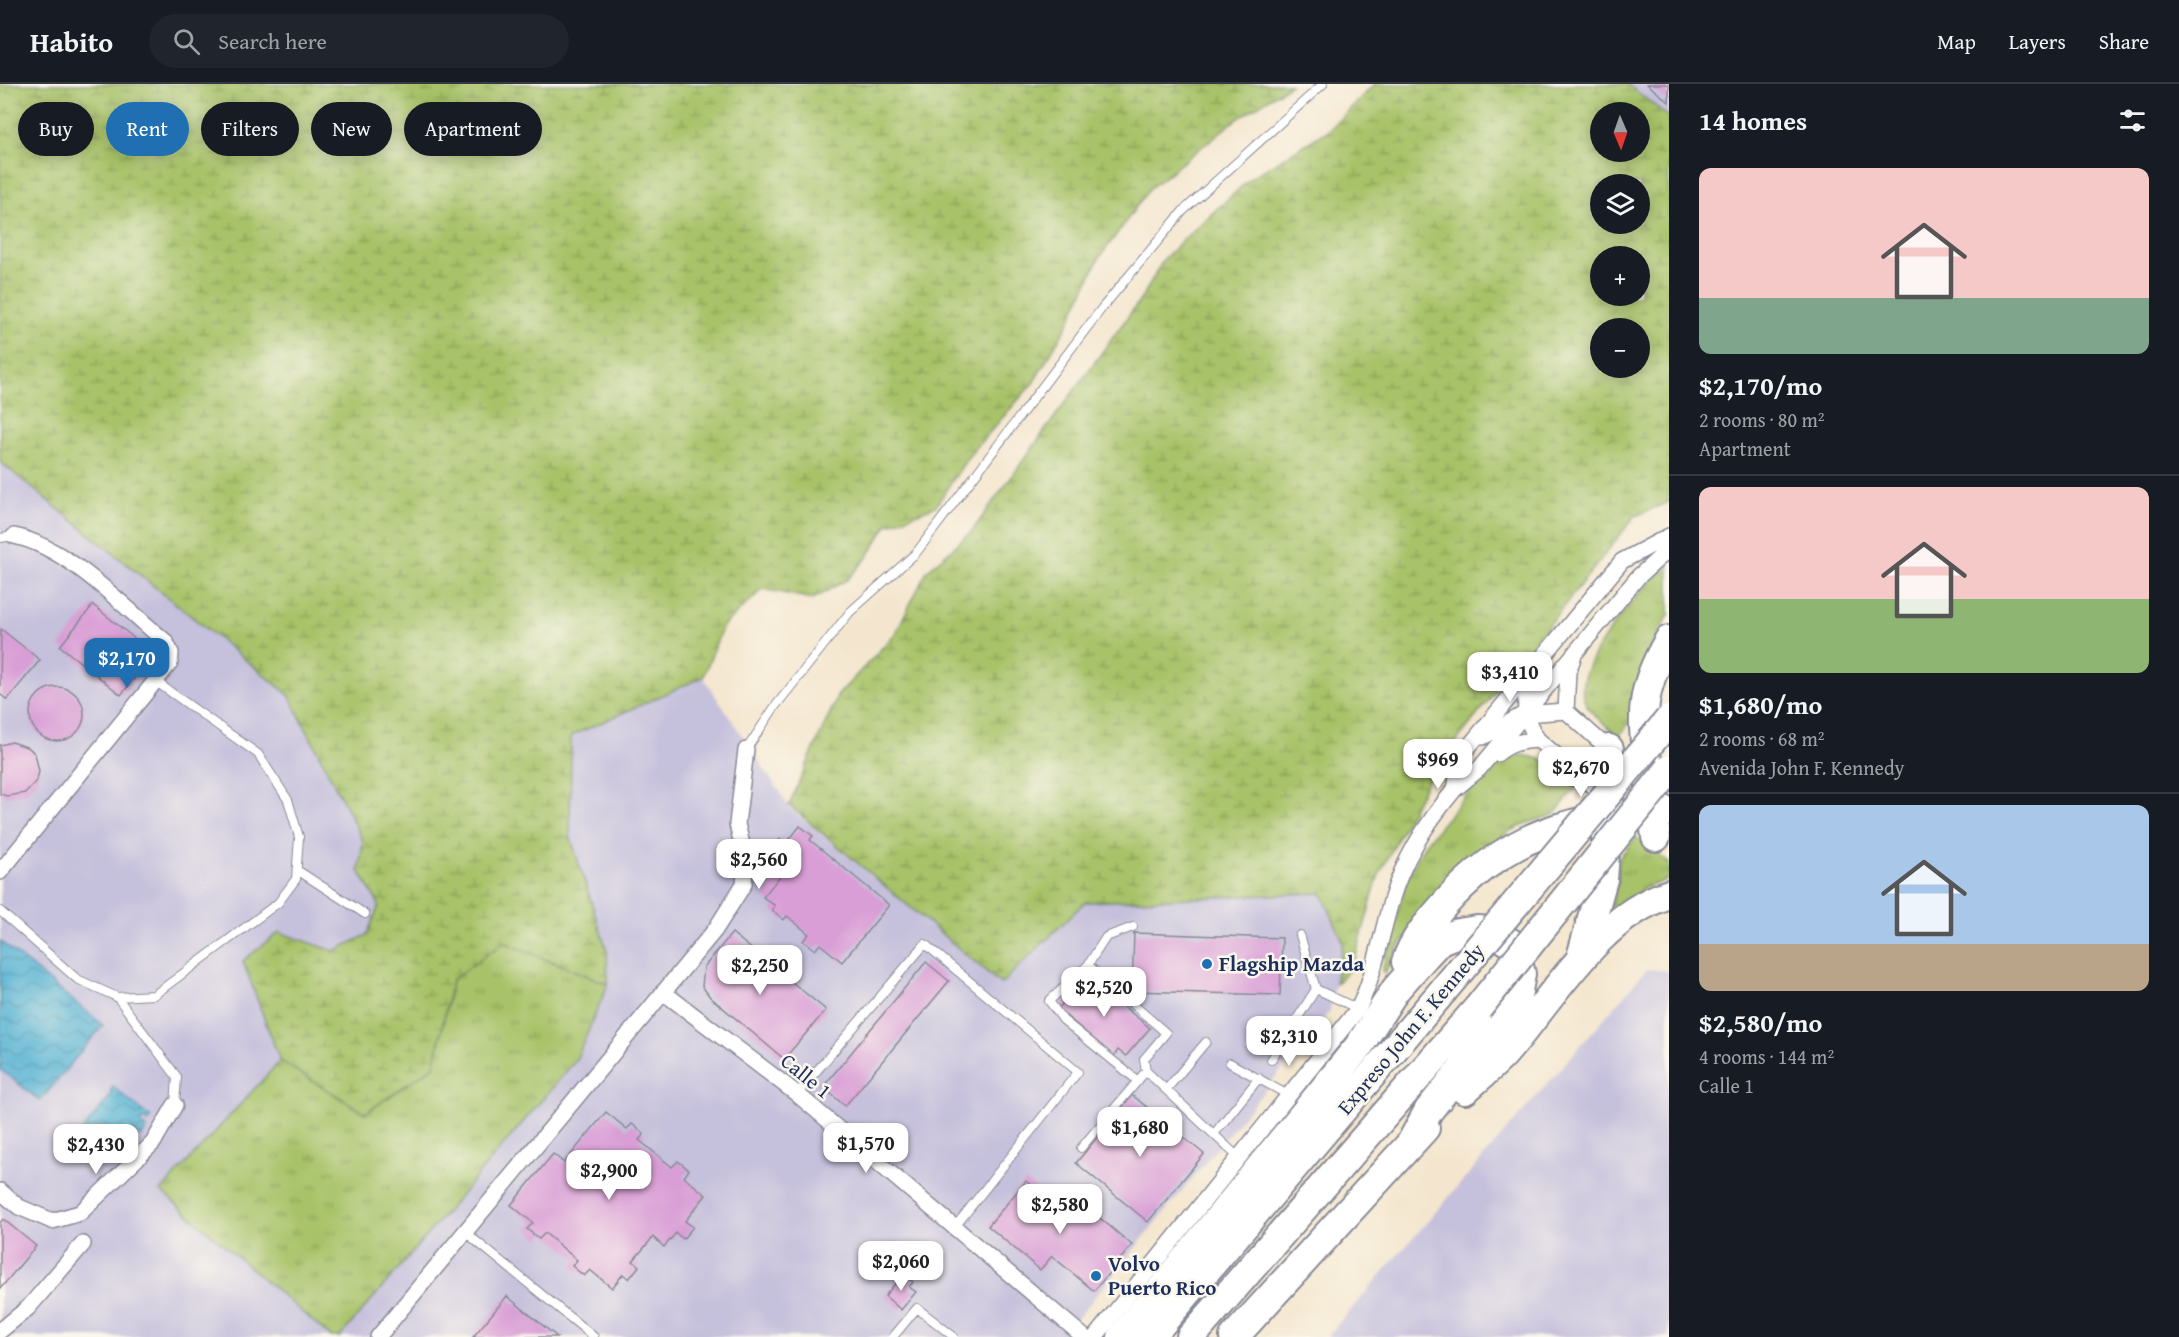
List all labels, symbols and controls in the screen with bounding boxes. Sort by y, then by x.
search box [149,14,569,68]
text: Habito [30,21,113,62]
icon: search [170,25,203,58]
text: Search here [218,25,327,57]
text: Map [1937,26,1976,57]
text: Layers [2009,26,2066,57]
text: Share [2099,26,2149,57]
text: 14 homes [1699,101,1807,140]
chip: Buy [18,102,94,156]
chip: Rent [106,102,189,156]
chip: Filters [201,102,299,156]
chip: New [311,102,392,156]
chip: Apartment [404,102,542,156]
north arrow [1590,102,1650,162]
map controls [1590,102,1650,378]
icon: filters [2116,104,2149,137]
button: layers [1590,174,1650,234]
icon: home [1870,207,1978,315]
button: + [1590,246,1650,306]
button: − [1590,318,1650,378]
text: $2,170/mo [1699,366,1822,405]
text: 2 rooms · 80 m² [1699,405,1825,434]
text: Apartment [1699,434,1791,463]
icon: home [1870,526,1978,634]
pin: $2,170 [78,638,176,689]
text: $2,170 [98,643,156,672]
pin: $3,410 [1461,652,1559,703]
text: $3,410 [1481,657,1539,686]
text: $1,680/mo [1699,685,1822,724]
text: 2 rooms · 68 m² [1699,724,1825,753]
pin: $969 [1402,739,1474,790]
text: $969 [1417,744,1459,773]
pin: $2,670 [1532,747,1630,798]
text: $2,670 [1552,752,1610,781]
text: Avenida John F. Kennedy [1699,753,1905,782]
pin: $2,560 [710,839,808,890]
text: $2,560 [730,844,788,873]
icon: home [1870,844,1978,952]
street label: Expreso John F. Kennedy [1330,936,1492,1121]
pin: $2,250 [711,945,809,996]
place label: Flagship Mazda [1219,948,1365,979]
text: $2,250 [731,950,789,979]
marker: Flagship Mazda [1200,957,1214,971]
pin: $2,520 [1055,967,1153,1018]
text: $2,520 [1075,972,1133,1001]
text: $2,580/mo [1699,1003,1822,1042]
pin: $2,310 [1240,1016,1338,1067]
text: $2,310 [1260,1021,1318,1050]
text: 4 rooms · 144 m² [1699,1042,1834,1071]
street label: Calle 1 [774,1045,839,1106]
text: Calle 1 [1699,1071,1754,1100]
pin: $1,680 [1091,1107,1189,1158]
text: $1,680 [1111,1112,1169,1141]
pin: $1,570 [817,1123,915,1174]
pin: $2,430 [47,1124,145,1175]
text: $1,570 [837,1128,895,1157]
text: $2,430 [67,1129,125,1158]
pin: $2,900 [560,1150,658,1201]
text: $2,900 [580,1155,638,1184]
pin: $2,580 [1011,1184,1109,1235]
text: $2,580 [1031,1189,1089,1218]
pin: $2,060 [852,1241,950,1292]
text: $2,060 [872,1246,930,1275]
place label: Volvo Puerto Rico [1108,1248,1216,1303]
marker: Volvo Puerto Rico [1089,1269,1103,1283]

